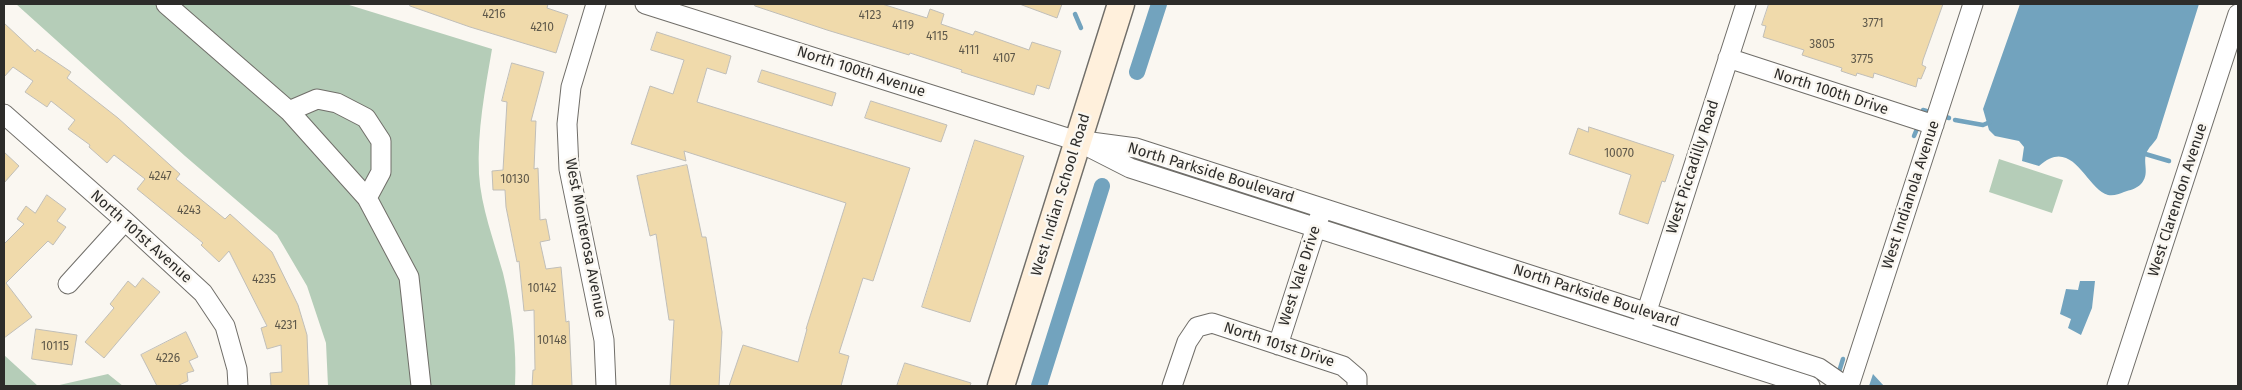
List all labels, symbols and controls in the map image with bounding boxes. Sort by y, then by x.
house number: 4216 [482,8,506,22]
house number: 4123 [859,9,881,23]
house number: 3771 [1862,17,1884,31]
house number: 4119 [892,19,914,33]
house number: 4210 [530,21,554,35]
house number: 4115 [926,30,948,44]
house number: 3805 [1809,38,1835,52]
street label: North 100th Avenue [794,43,928,101]
house number: 4111 [959,44,979,58]
house number: 4107 [993,52,1015,66]
house number: 3775 [1851,53,1873,67]
street label: North 100th Drive [1771,65,1891,119]
street label: West Piccadilly Road [1663,98,1723,236]
street label: West Indian School Road [1028,112,1094,278]
street label: West Indianola Avenue [1878,118,1944,272]
street label: West Clarendon Avenue [2145,121,2211,279]
street label: North Parkside Boulevard [1125,139,1297,207]
house number: 10070 [1604,147,1634,161]
street label: West Monterosa Avenue [561,157,609,319]
house number: 4247 [148,170,172,184]
house number: 10130 [500,173,530,187]
street label: North 101st Avenue [87,187,195,287]
house number: 4243 [177,204,201,218]
street label: West Vale Drive [1275,224,1325,328]
street label: North Parkside Boulevard [1511,261,1681,331]
house number: 4235 [252,273,276,287]
house number: 10142 [528,282,556,296]
house number: 4231 [275,319,297,333]
street label: North 101st Drive [1221,319,1337,371]
house number: 10148 [537,334,567,348]
house number: 10115 [41,340,69,354]
house number: 4226 [156,352,180,366]

